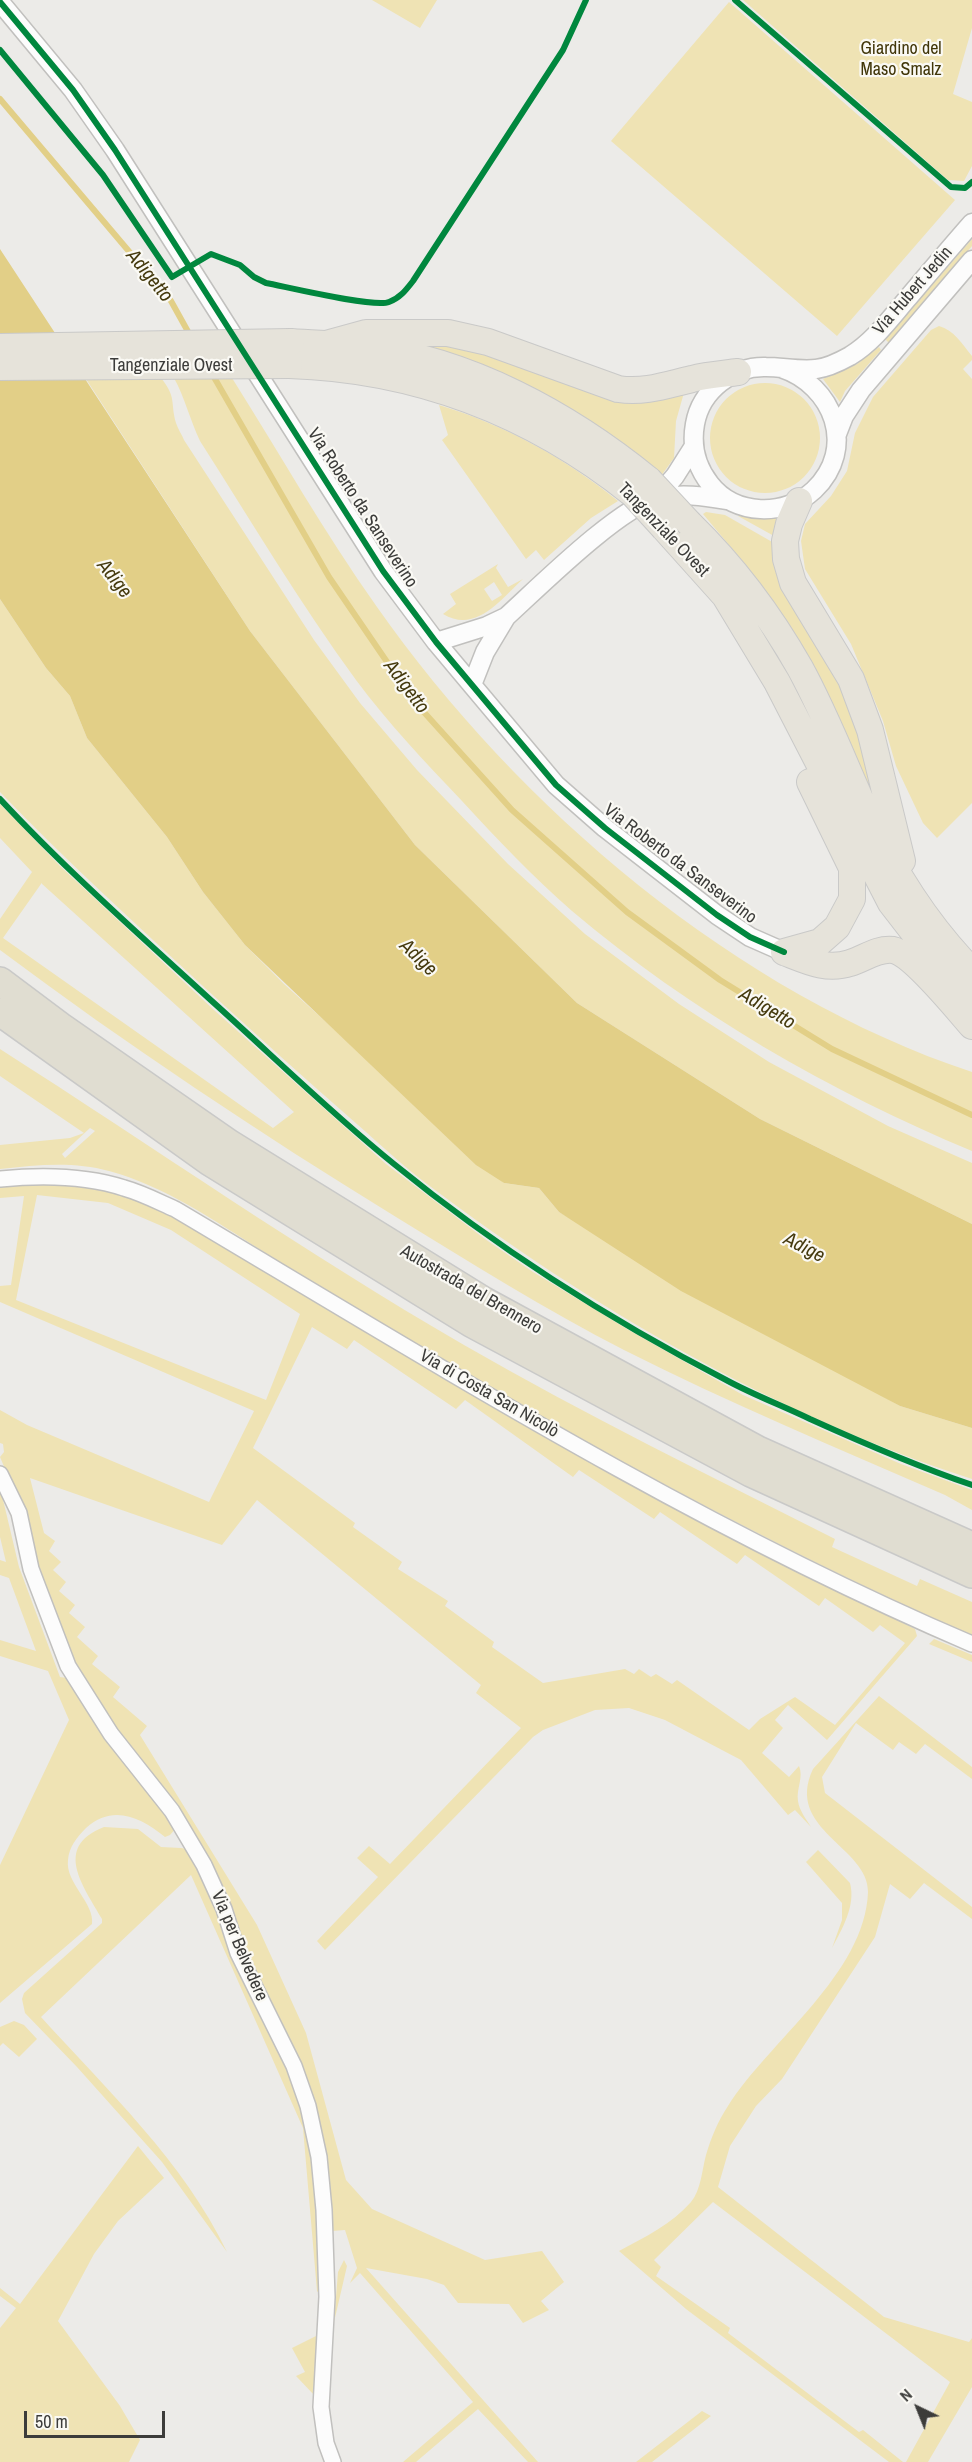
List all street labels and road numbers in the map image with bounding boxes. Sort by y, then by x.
street label: Via Hubert Jedin [869,242,957,340]
street label: Tangenziale Ovest [110,355,232,377]
street label: Via Roberto da Sanseverino [302,424,422,592]
street label: Tangenziale Ovest [613,478,713,582]
street label: Via Roberto da Sanseverino [599,799,761,929]
street label: Autostrada del Brennero [396,1241,546,1339]
street label: Via di Costa San Nicolò [415,1345,563,1443]
street label: Via per Belvedere [206,1888,272,2004]

